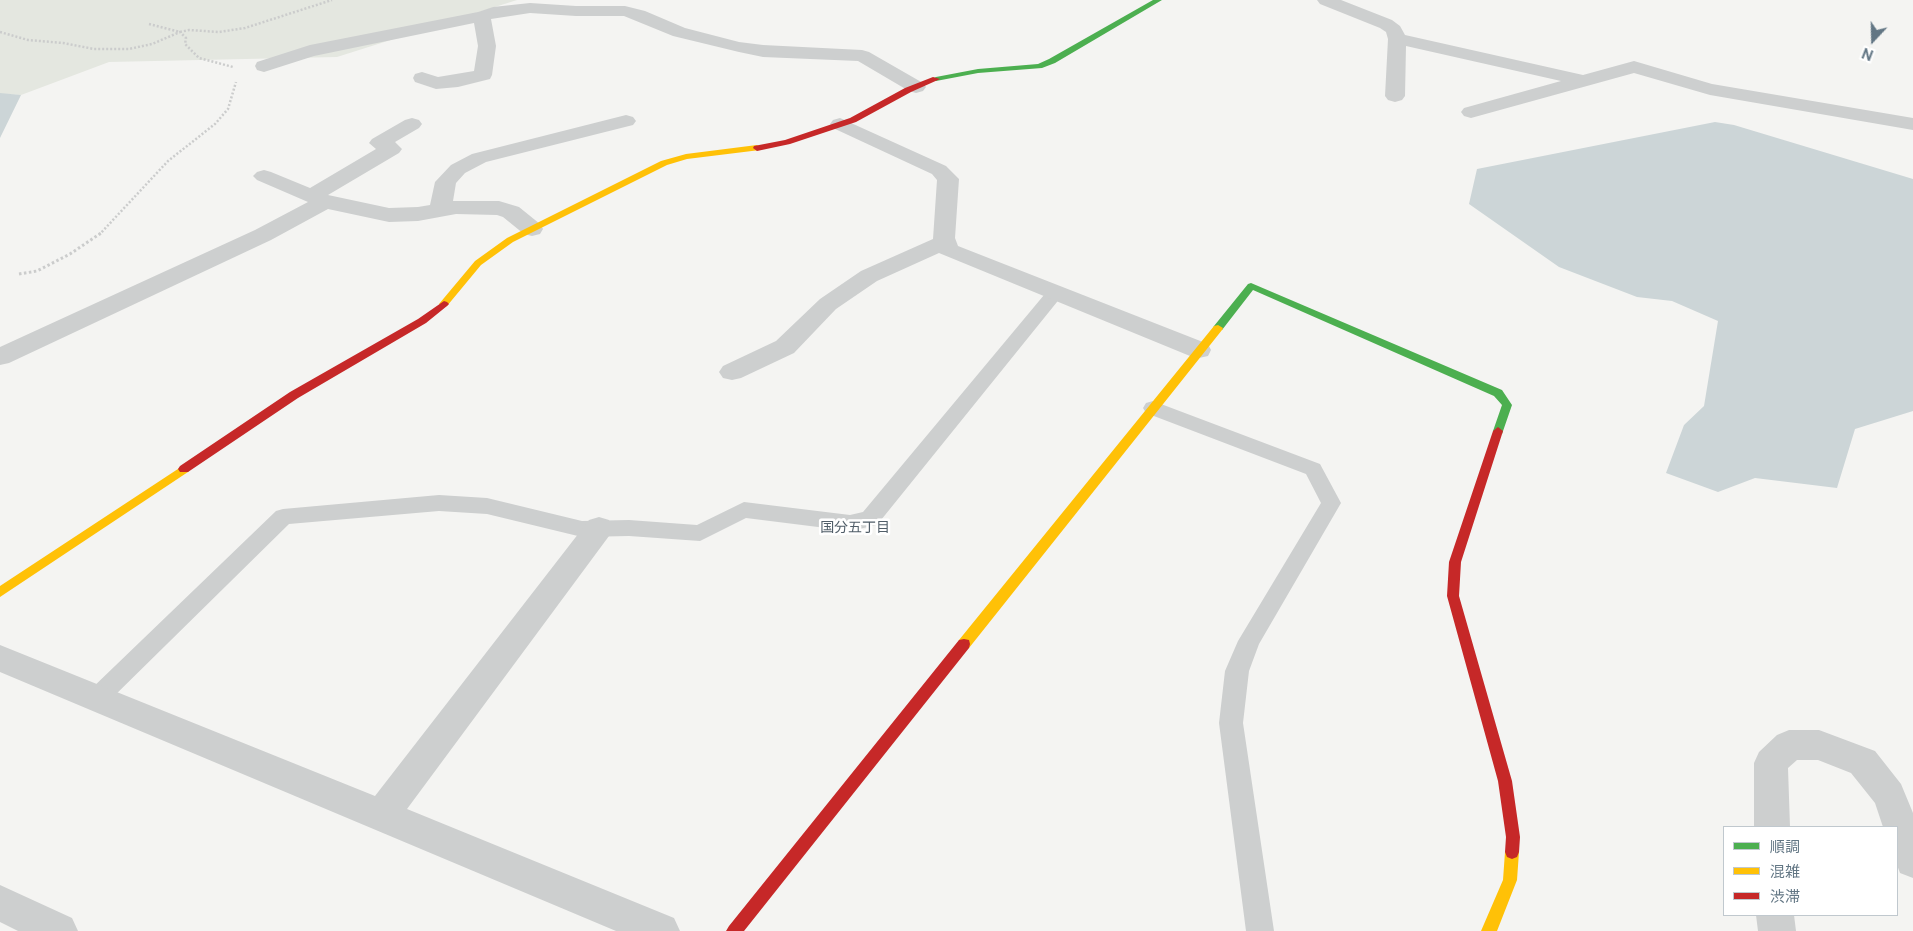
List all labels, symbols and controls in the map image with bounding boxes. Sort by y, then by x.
north arrow [1848,15,1898,65]
text: N [1860,45,1876,63]
district label: 国分五丁目 [820,520,890,536]
legend [1723,826,1898,916]
text: 順調 [1770,838,1800,855]
text: 混雑 [1770,863,1800,880]
text: 渋滞 [1770,888,1800,905]

